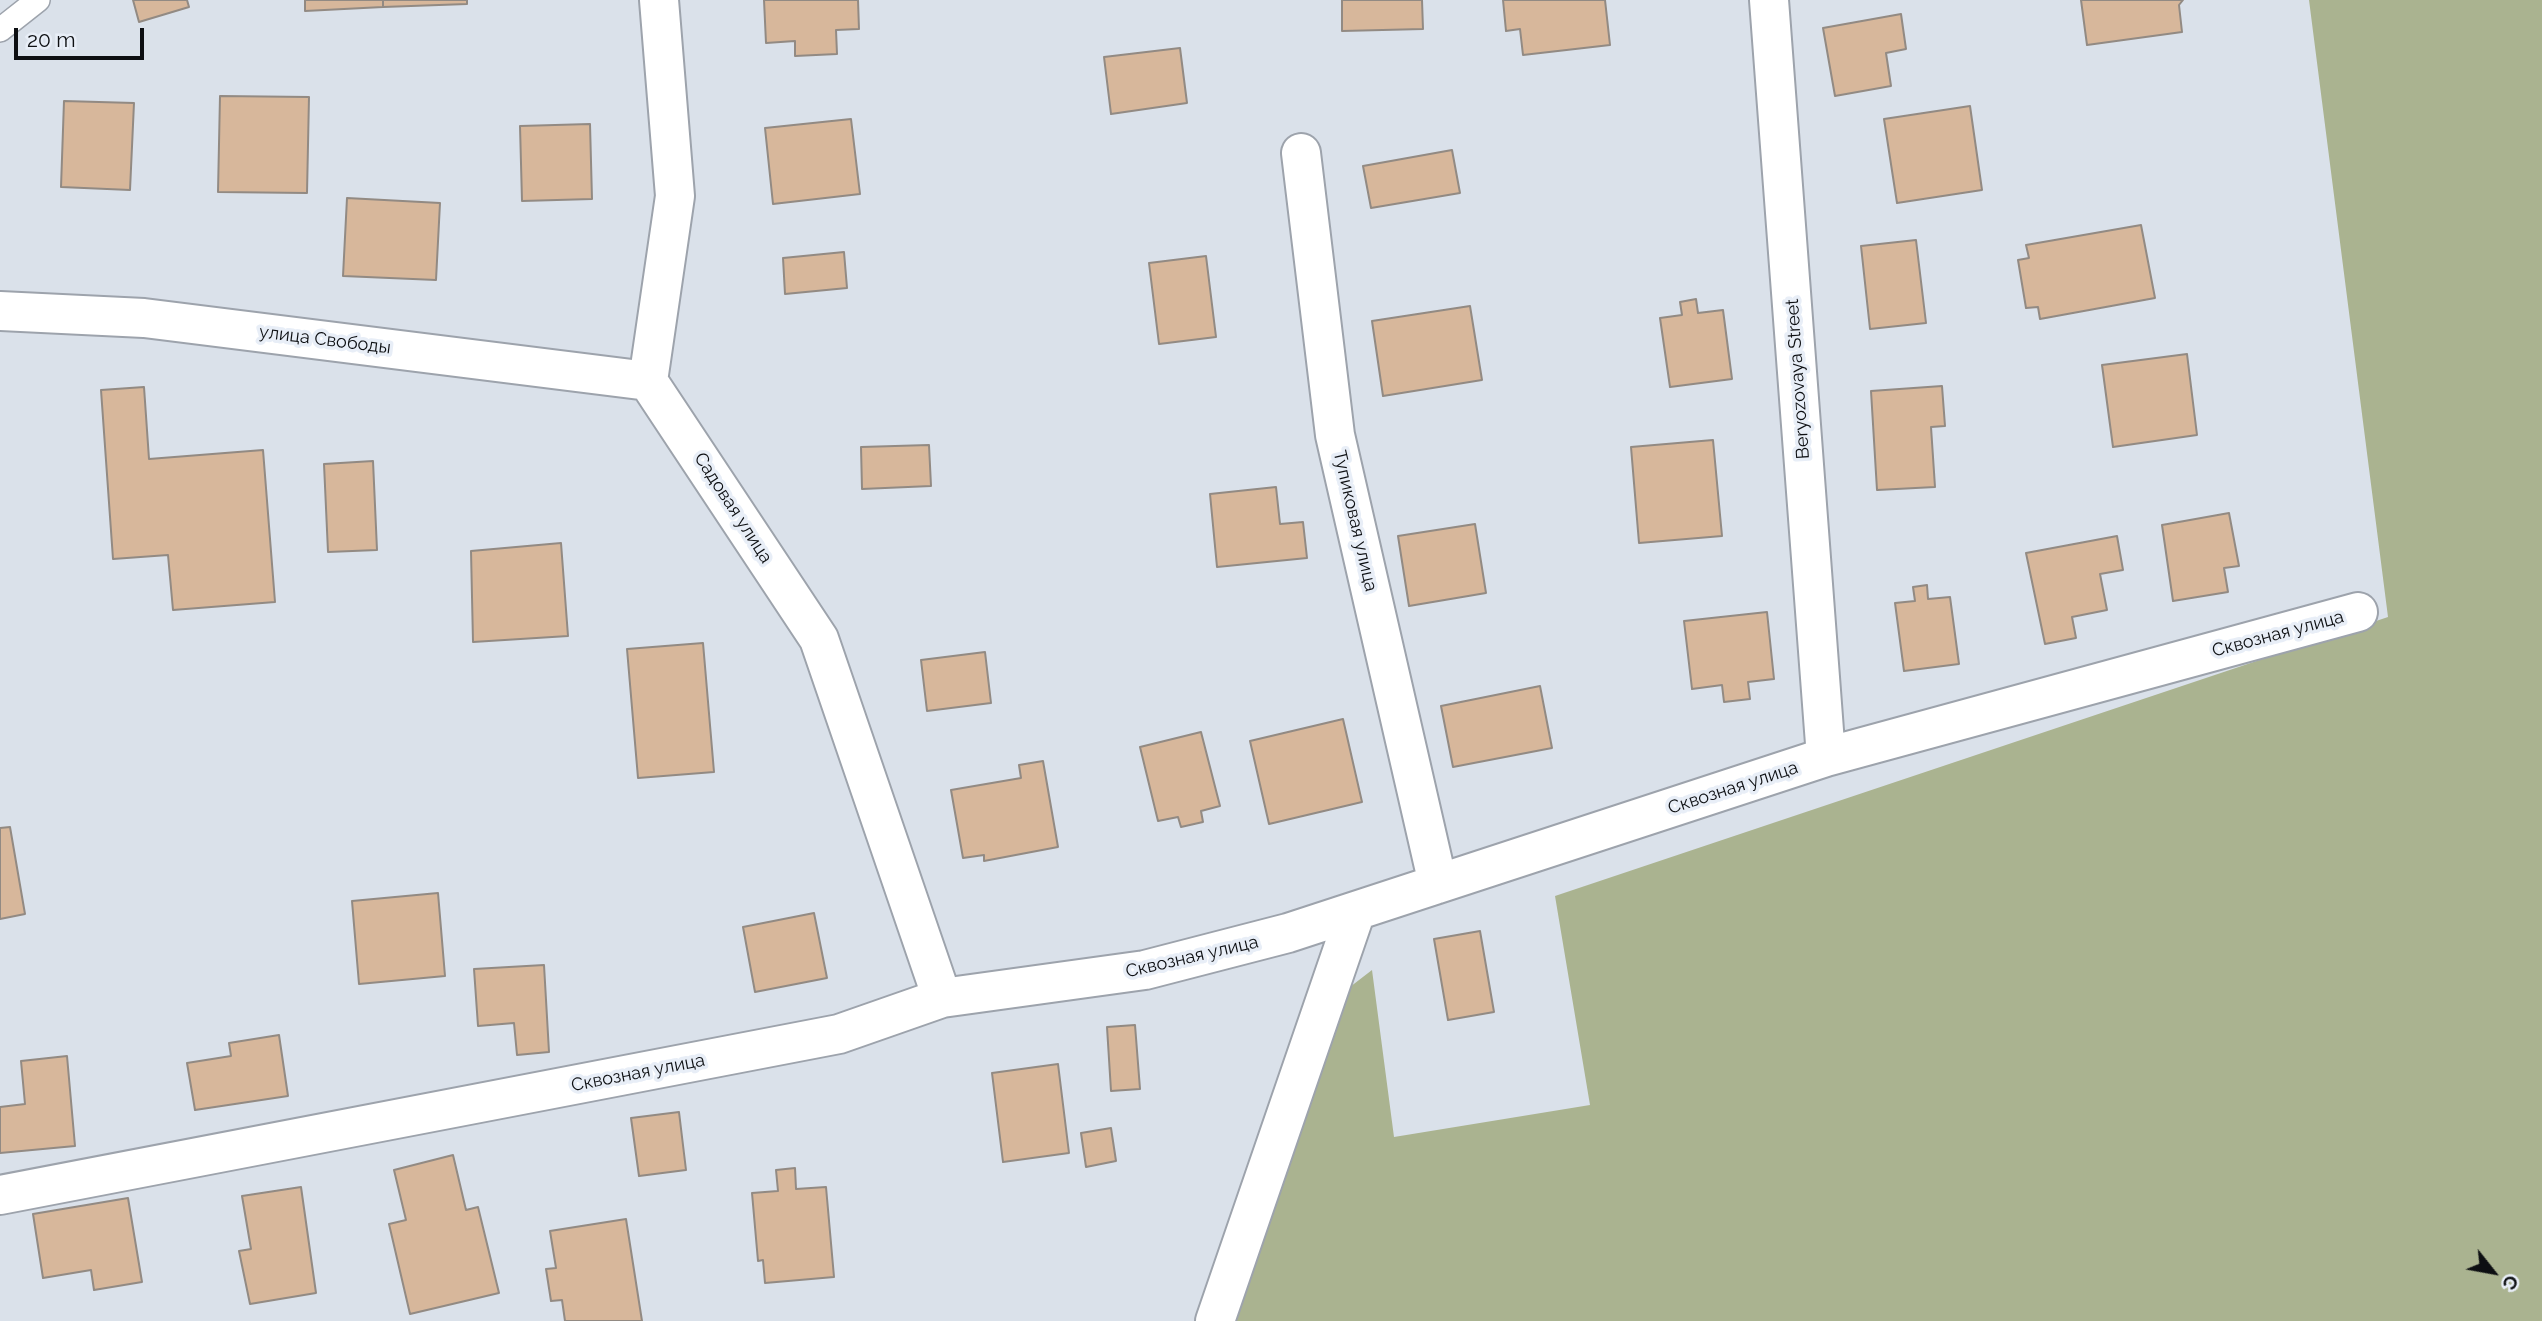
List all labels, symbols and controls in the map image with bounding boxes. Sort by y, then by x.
scale bar [18,14,147,58]
text: 20 m [27,27,75,52]
street label: Beryozovaya Street [1782,298,1814,460]
street label: улица Свободы [258,321,392,359]
street label: Тупиковая улица [1328,448,1382,594]
street label: Садовая улица [689,449,777,567]
street label: Сквозная улица [2210,606,2346,662]
street label: Сквозная улица [1665,757,1801,819]
street label: Сквозная улица [1124,931,1260,983]
street label: Сквозная улица [569,1049,707,1097]
north arrow [2458,1237,2528,1307]
text: С [2498,1272,2524,1294]

